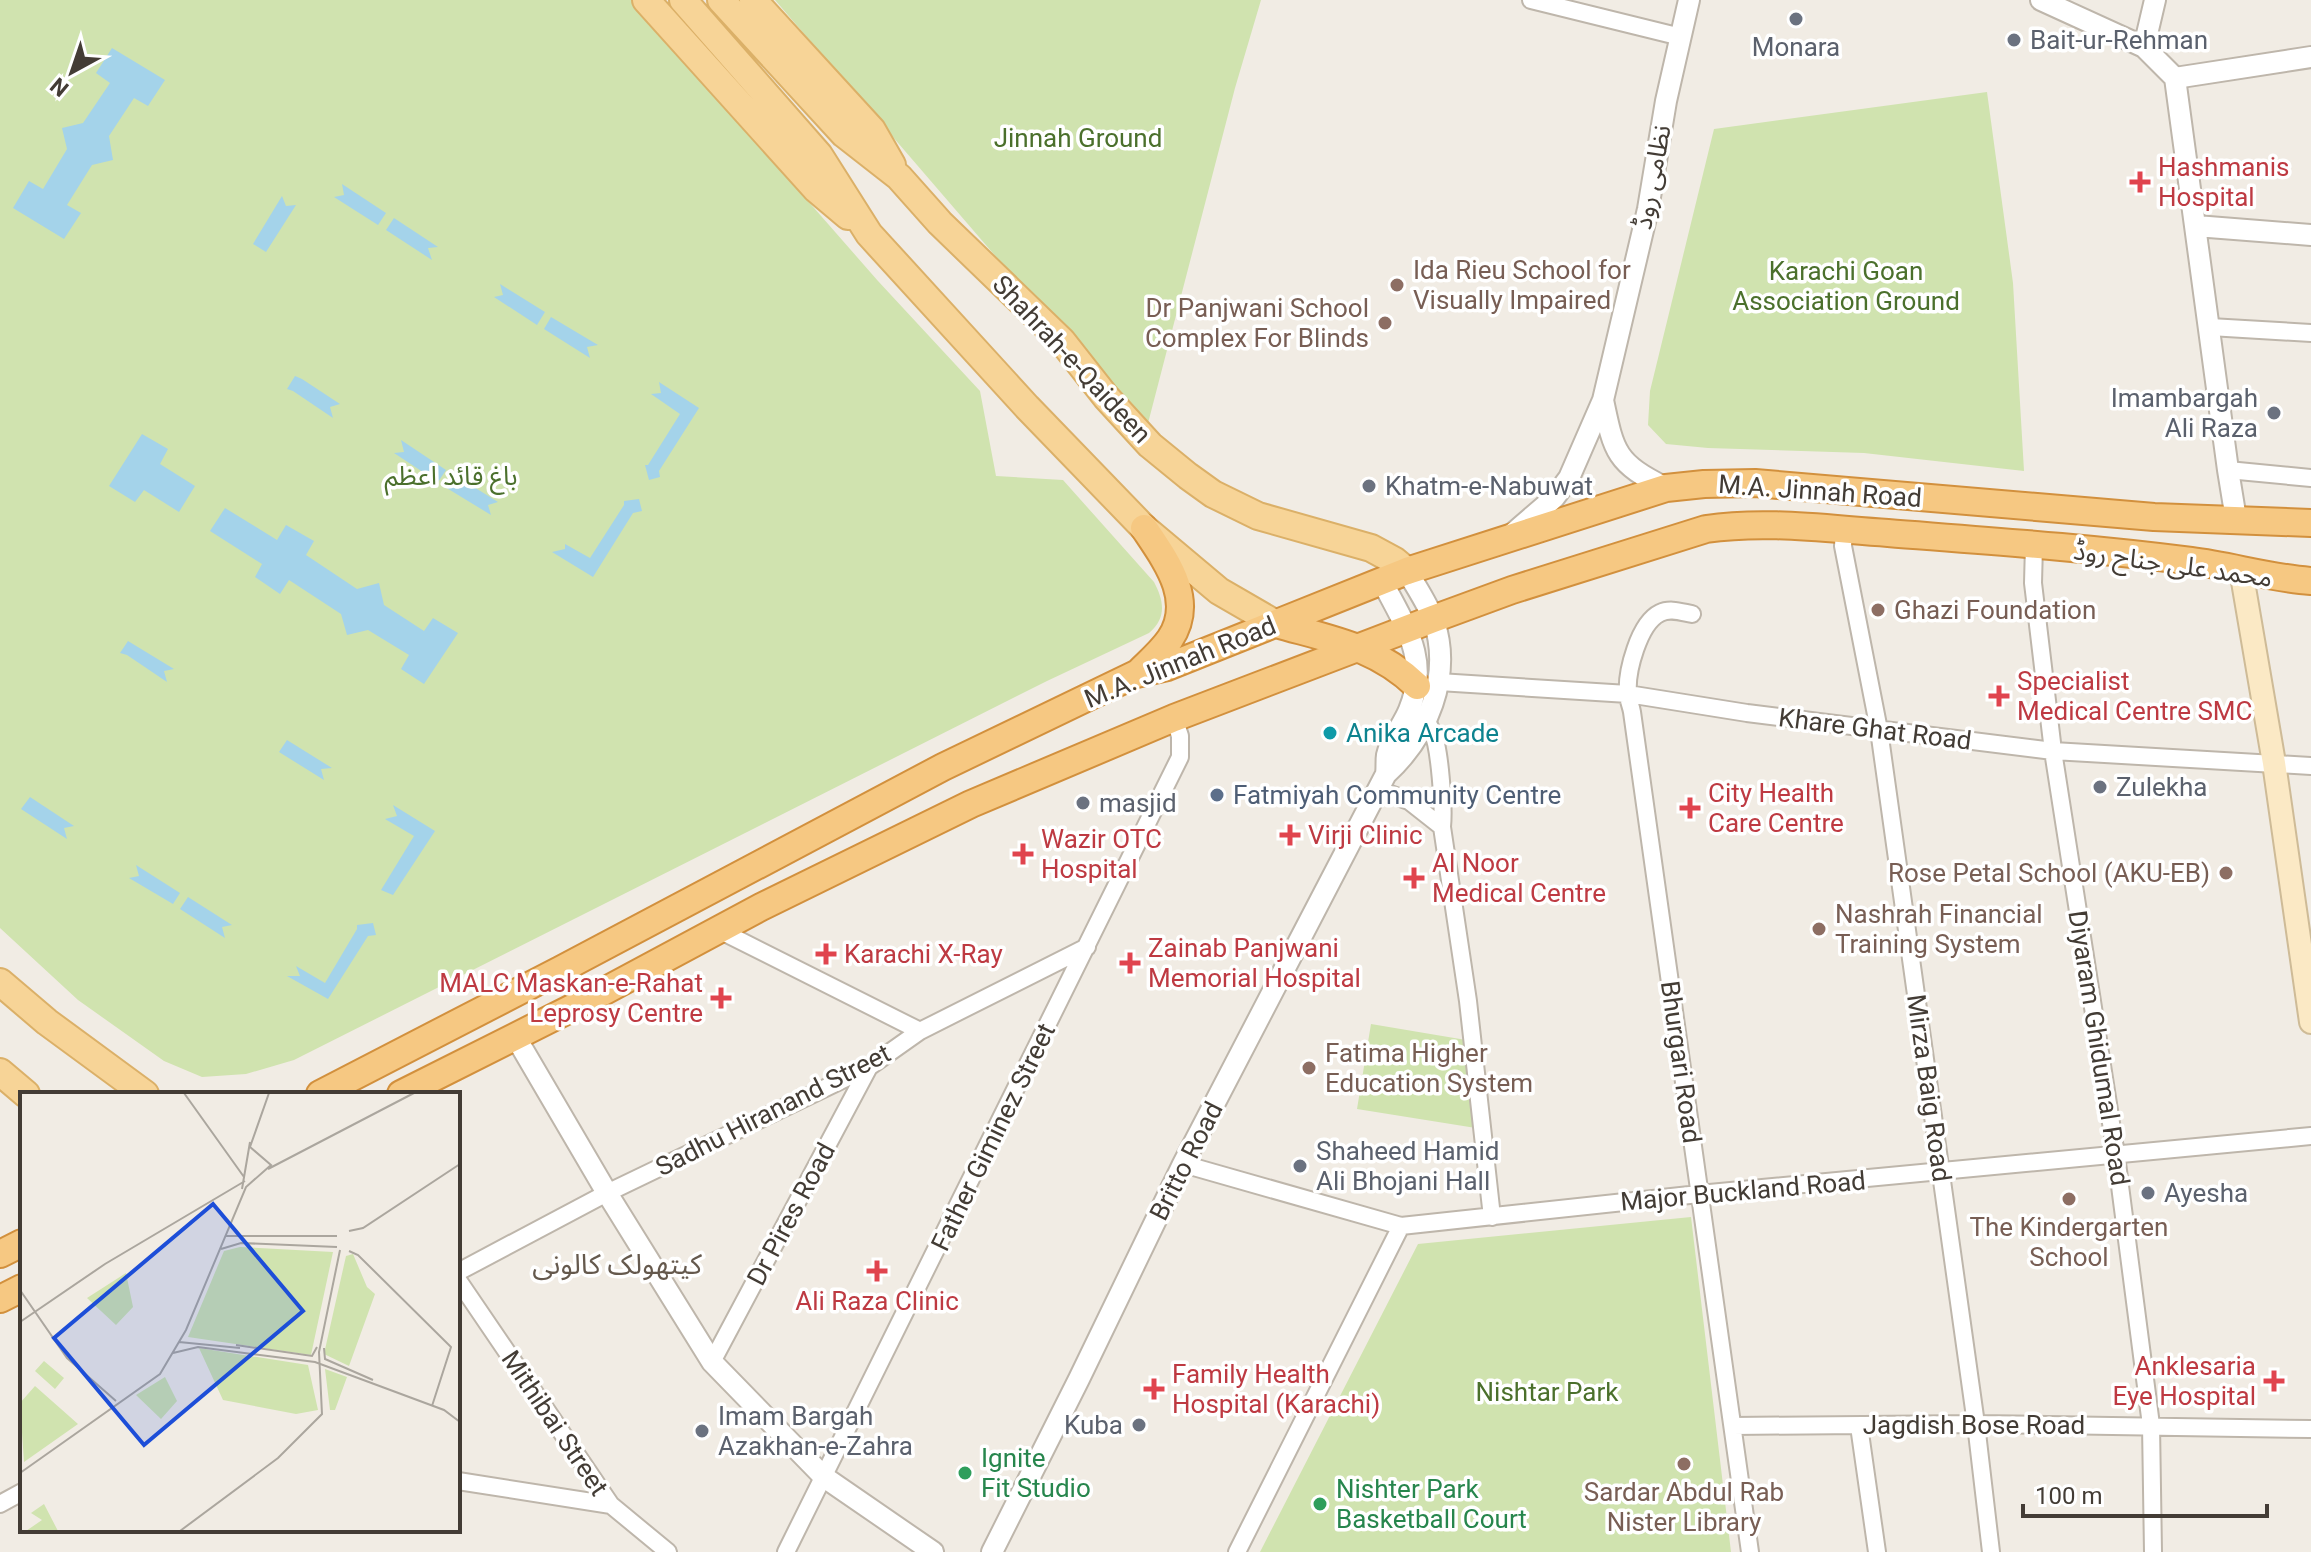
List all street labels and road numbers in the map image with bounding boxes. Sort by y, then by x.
street label: نظامی روڈ [1627,122,1677,232]
street label: Shahrah-e-Qaideen [987,269,1157,449]
street label: M.A. Jinnah Road [1717,469,1923,513]
street label: محمد علی جناح روڈ [2071,535,2274,597]
street label: M.A. Jinnah Road [1080,610,1280,714]
street label: Khare Ghat Road [1777,702,1973,756]
street label: Diyaram Ghidumal Road [2062,908,2136,1188]
street label: Bhurgari Road [1655,979,1707,1145]
street label: Mirza Baig Road [1901,992,1957,1184]
street label: Father Giminez Street [925,1018,1061,1256]
street label: Sadhu Hiranand Street [651,1038,895,1182]
street label: Britto Road [1143,1097,1229,1225]
street label: Dr Pires Road [741,1138,841,1290]
street label: Major Buckland Road [1619,1165,1867,1217]
street label: Mithibai Street [496,1345,614,1501]
street label: Jagdish Bose Road [1863,1410,2085,1440]

